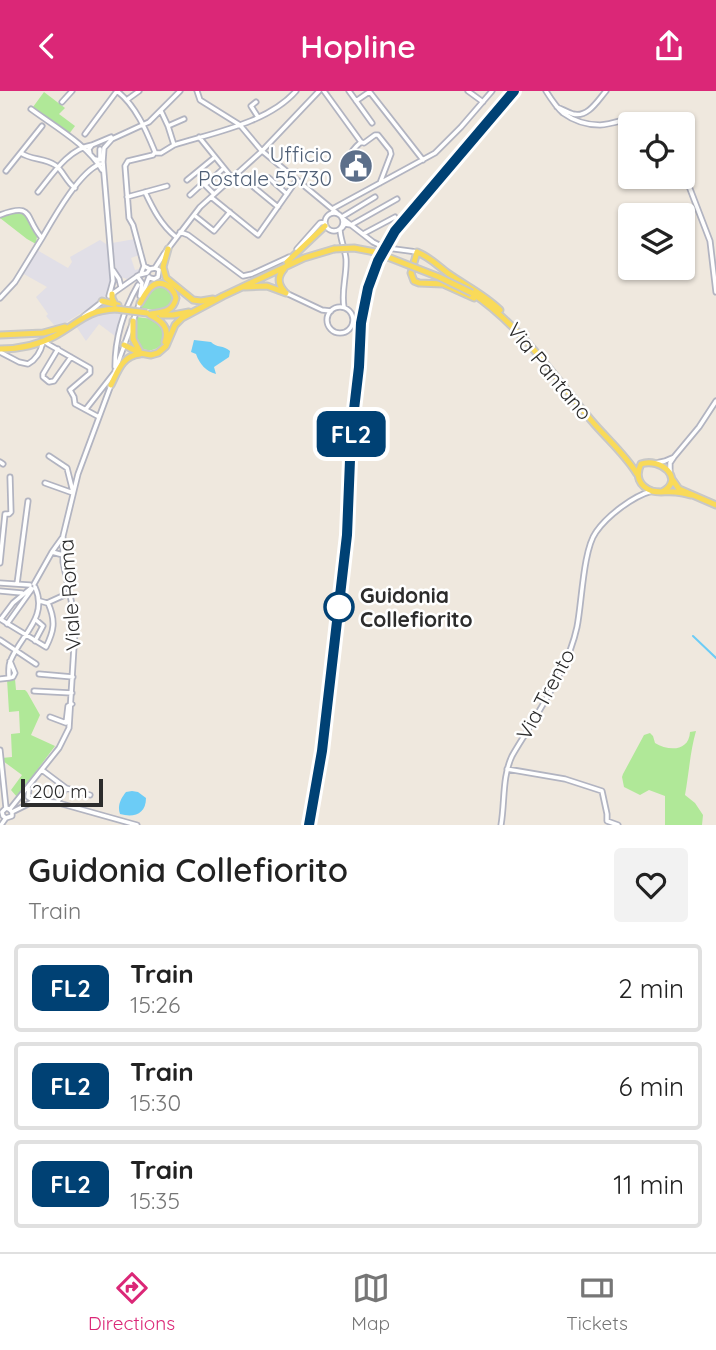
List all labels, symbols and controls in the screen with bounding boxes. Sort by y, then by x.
text: Hopline [300,26,416,66]
icon: back [28,27,66,65]
icon: share [650,27,688,65]
map controls [618,112,695,280]
button: locate [618,112,695,189]
place label: Ufficio Postale 55730 [198,141,332,191]
public building icon: Ufficio Postale 55730 [337,147,375,185]
button: layers [618,203,695,280]
street label: Via Pantano [502,317,598,425]
line badge: FL2 [311,411,391,457]
text: FL2 [331,419,371,449]
street label: Viale Roma [52,538,86,652]
place label: Guidonia Collefiorito [360,582,473,632]
marker: Guidonia Collefiorito [324,592,354,622]
street label: Via Trento [510,644,580,744]
scale bar [21,776,103,808]
text: 200 m [32,779,88,803]
button: heart [614,848,688,922]
text: Guidonia Collefiorito [28,849,348,890]
text: Train [28,896,81,925]
text: Train [130,957,194,990]
text: 2 min [618,972,684,1005]
text: FL2 [50,973,91,1003]
text: 15:26 [130,990,180,1019]
text: Train [130,1055,194,1088]
text: 6 min [619,1070,684,1103]
text: FL2 [50,1071,91,1101]
text: 15:30 [130,1088,181,1117]
text: Train [130,1153,194,1186]
text: 11 min [613,1168,684,1201]
text: FL2 [50,1169,91,1199]
text: 15:35 [130,1186,180,1215]
tab: Directions [88,1269,175,1335]
tab: Map [351,1269,390,1335]
tab: Tickets [566,1269,628,1335]

